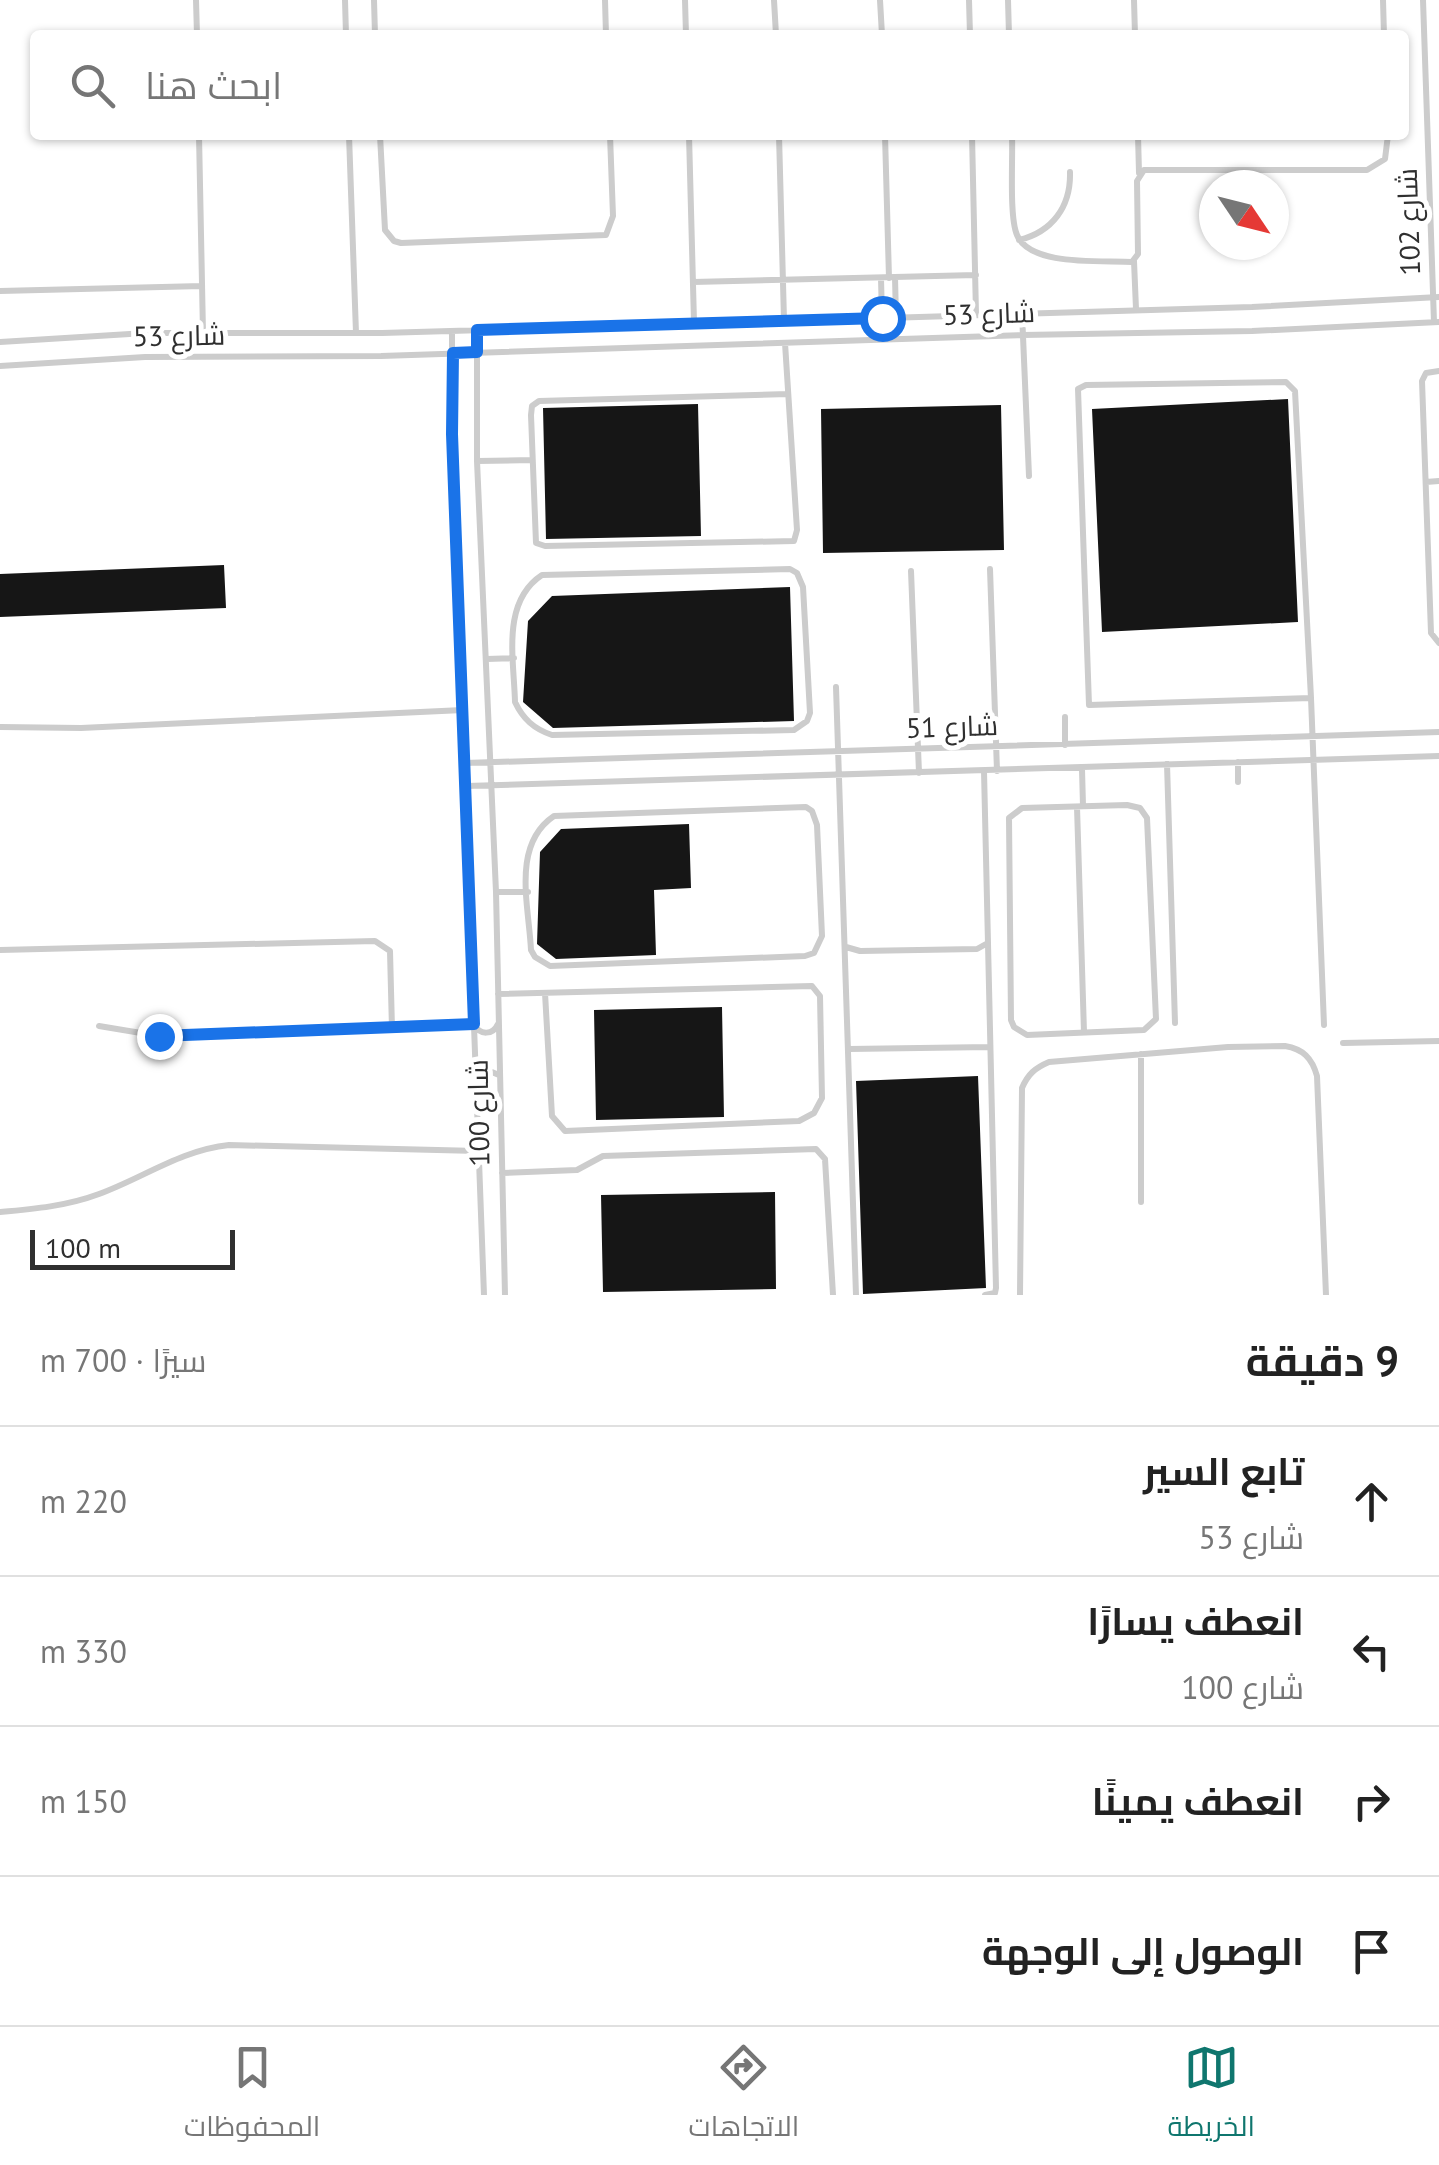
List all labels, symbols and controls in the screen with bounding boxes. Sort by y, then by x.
search box [30,30,1409,140]
icon: search [65,58,120,113]
text: ابحث هنا [145,60,282,109]
street label: شارع 102 [1388,168,1429,276]
north arrow [1199,170,1289,260]
street label: شارع 53 [942,293,1036,334]
route start [860,296,906,342]
street label: شارع 53 [133,316,225,355]
street label: شارع 51 [905,706,999,747]
route end [137,1014,183,1060]
street label: شارع 100 [459,1059,498,1167]
scale bar [30,1225,235,1270]
text: 100 m [45,1229,121,1266]
text: 9 دقيقة [1246,1333,1399,1388]
text: سيرًا · 700 m [40,1339,207,1381]
text: تابع السير [1143,1446,1304,1495]
icon: ahead [1344,1474,1399,1529]
text: 220 m [40,1480,127,1522]
text: شارع 53 [1199,1516,1304,1558]
text: انعطف يسارًا [1087,1596,1304,1645]
icon: left [1344,1624,1399,1679]
text: 330 m [40,1630,127,1672]
text: شارع 100 [1181,1666,1304,1708]
icon: right [1344,1774,1399,1829]
text: انعطف يمينًا [1092,1776,1304,1825]
text: 150 m [40,1780,127,1822]
icon: arrive [1344,1924,1399,1979]
text: الوصول إلى الوجهة [982,1926,1304,1975]
tab: المحفوظات [184,2040,320,2152]
tab: الاتجاهات [689,2040,799,2152]
tab: الخريطة [1168,2040,1255,2152]

